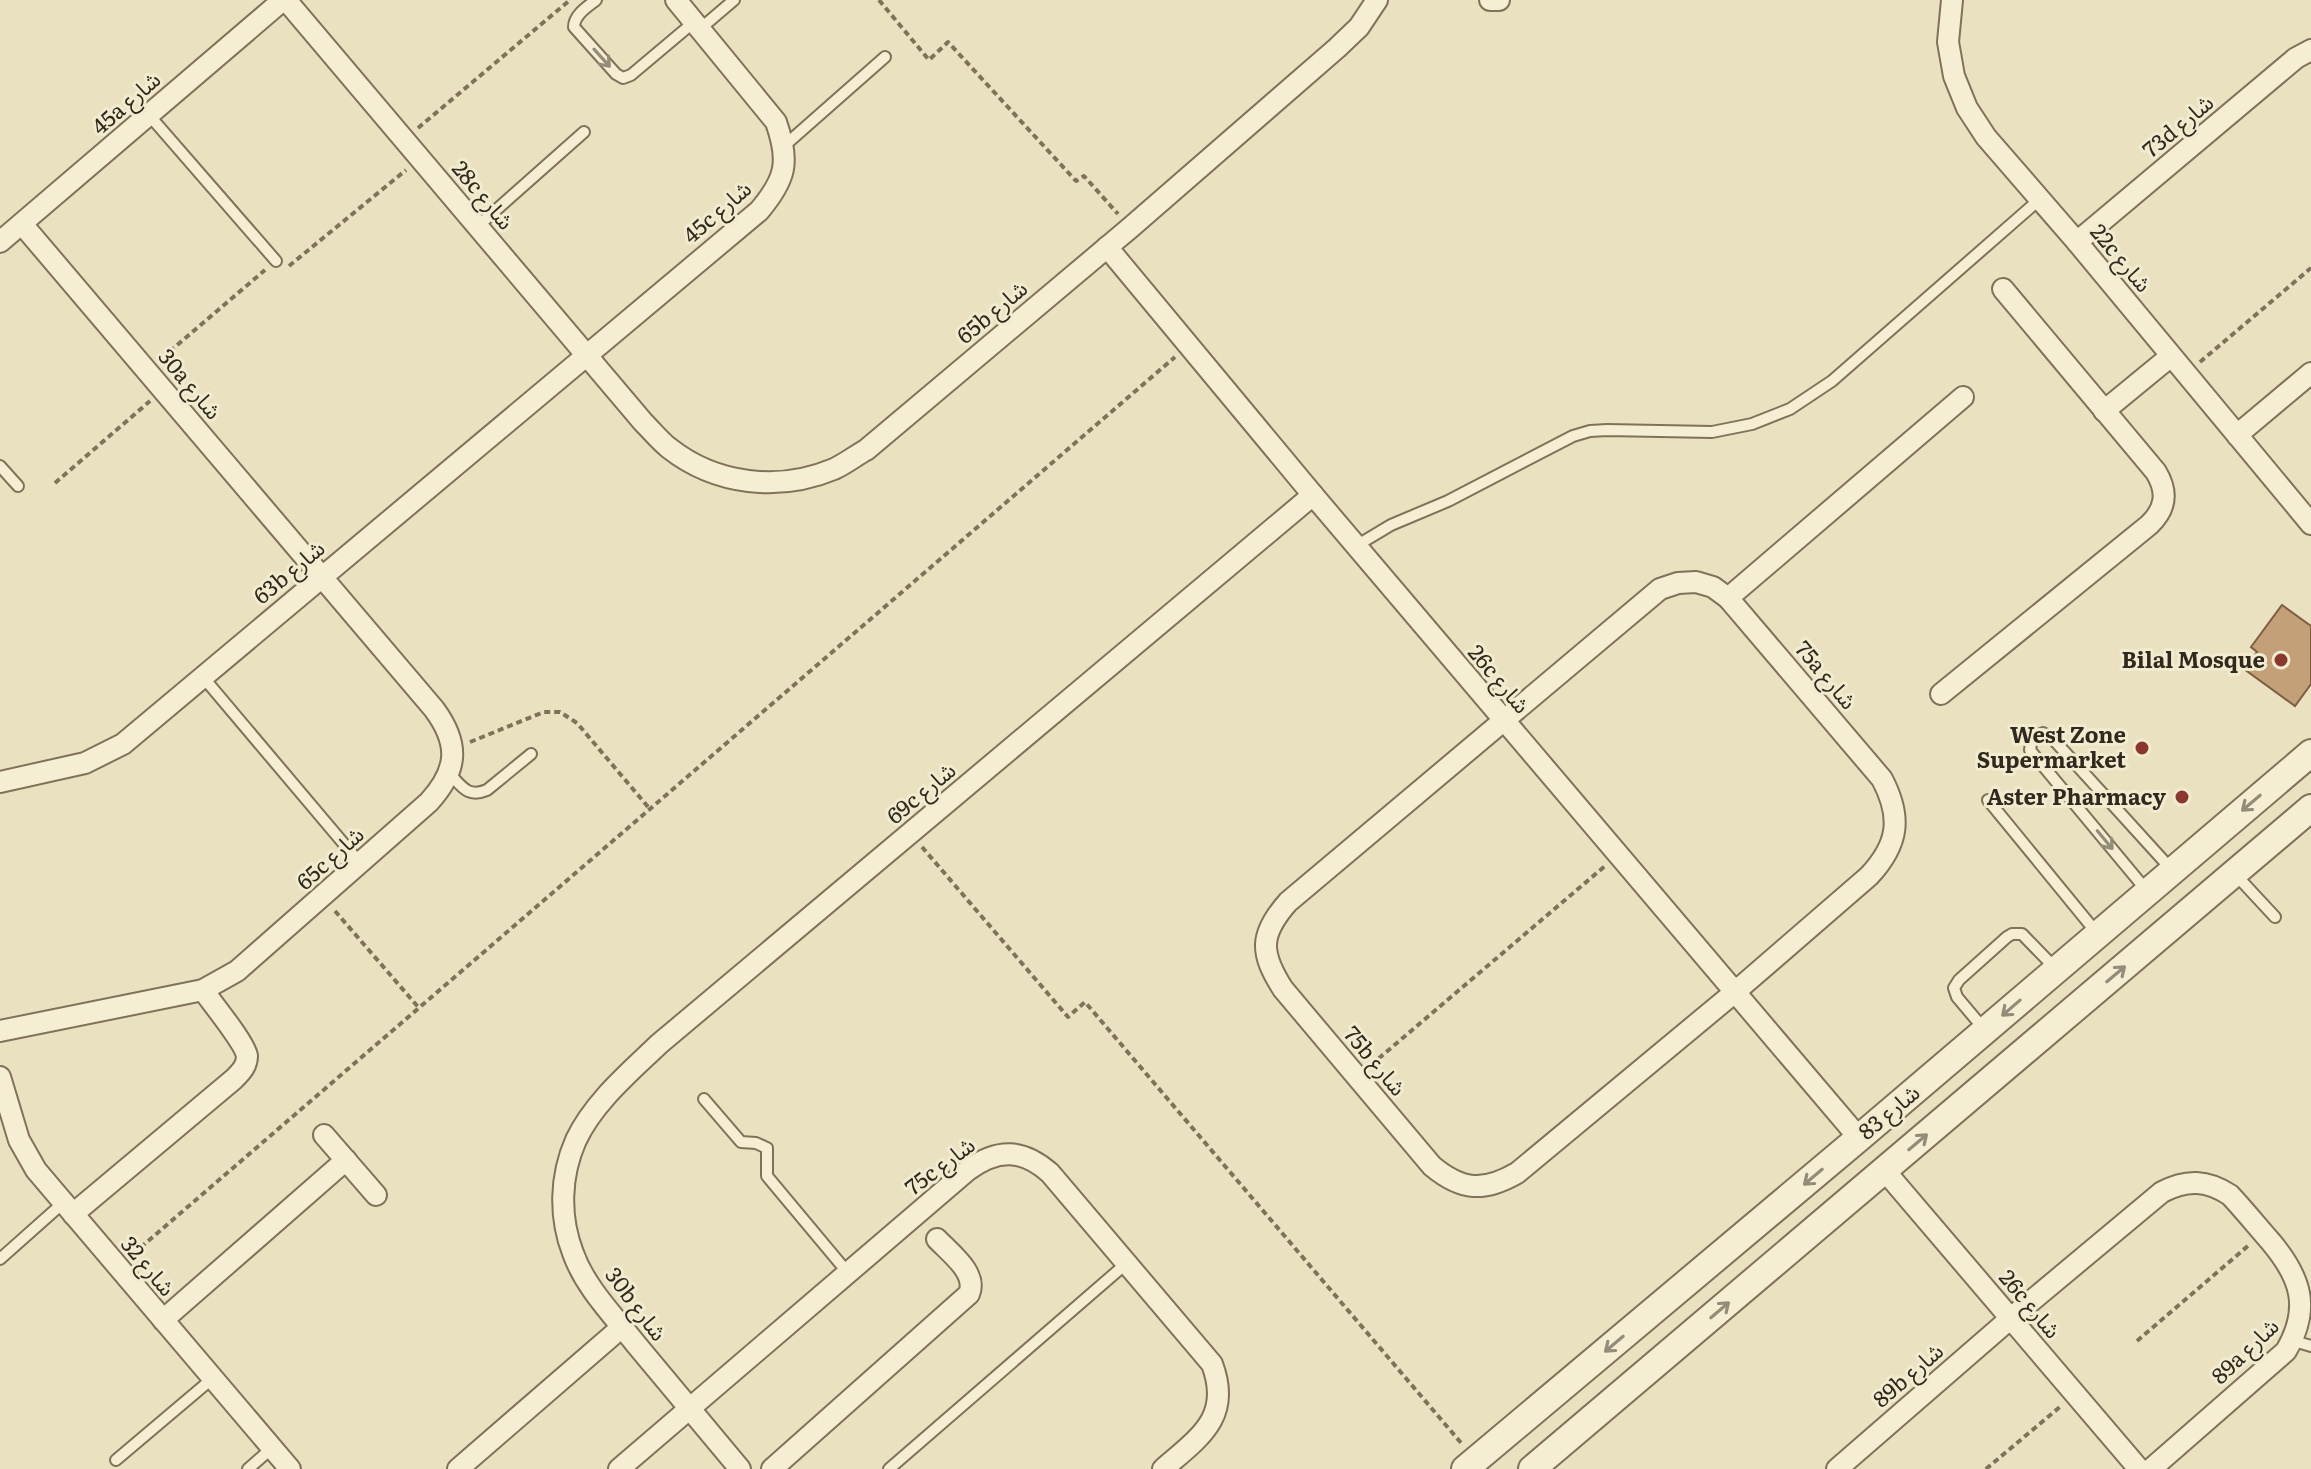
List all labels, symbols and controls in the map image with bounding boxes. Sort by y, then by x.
one-way arrow [593,48,611,68]
street label: 45a شارع [83,62,168,143]
street label: 73d شارع [2134,85,2221,166]
street label: 28c شارع [444,152,523,237]
street label: 45c شارع [674,172,759,252]
street label: 22c شارع [2082,216,2161,300]
street label: 65b شارع [948,271,1035,352]
street label: 30a شارع [150,340,231,427]
street label: 63b شارع [245,531,332,612]
street label: 75a شارع [1787,632,1866,717]
street label: 26c شارع [1460,636,1539,721]
place label: Bilal Mosque [2121,642,2265,675]
marker: Bilal Mosque [2272,651,2290,669]
place label: West Zone Supermarket [1977,717,2126,775]
marker: West Zone Supermarket [2133,739,2151,757]
street label: 69c شارع [878,753,963,832]
place label: Aster Pharmacy [1987,779,2167,812]
marker: Aster Pharmacy [2173,788,2191,806]
one-way arrow [2242,794,2262,812]
street label: 65c شارع [288,817,372,898]
one-way arrow [2096,829,2114,850]
one-way arrow [2106,965,2126,983]
one-way arrow [2001,999,2022,1017]
street label: 75b شارع [1335,1018,1415,1104]
street label: شارع 83 [1850,1075,1927,1148]
street label: 75c شارع [897,1128,982,1204]
one-way arrow [1908,1133,1928,1151]
one-way arrow [1803,1168,1824,1186]
street label: شارع 32 [113,1228,184,1304]
street label: 30b شارع [597,1259,676,1348]
street label: 26c شارع [1991,1261,2070,1346]
one-way arrow [1709,1301,1729,1319]
street label: 89a شارع [2203,1309,2287,1392]
street label: 89b شارع [1864,1334,1951,1415]
one-way arrow [1604,1335,1625,1353]

